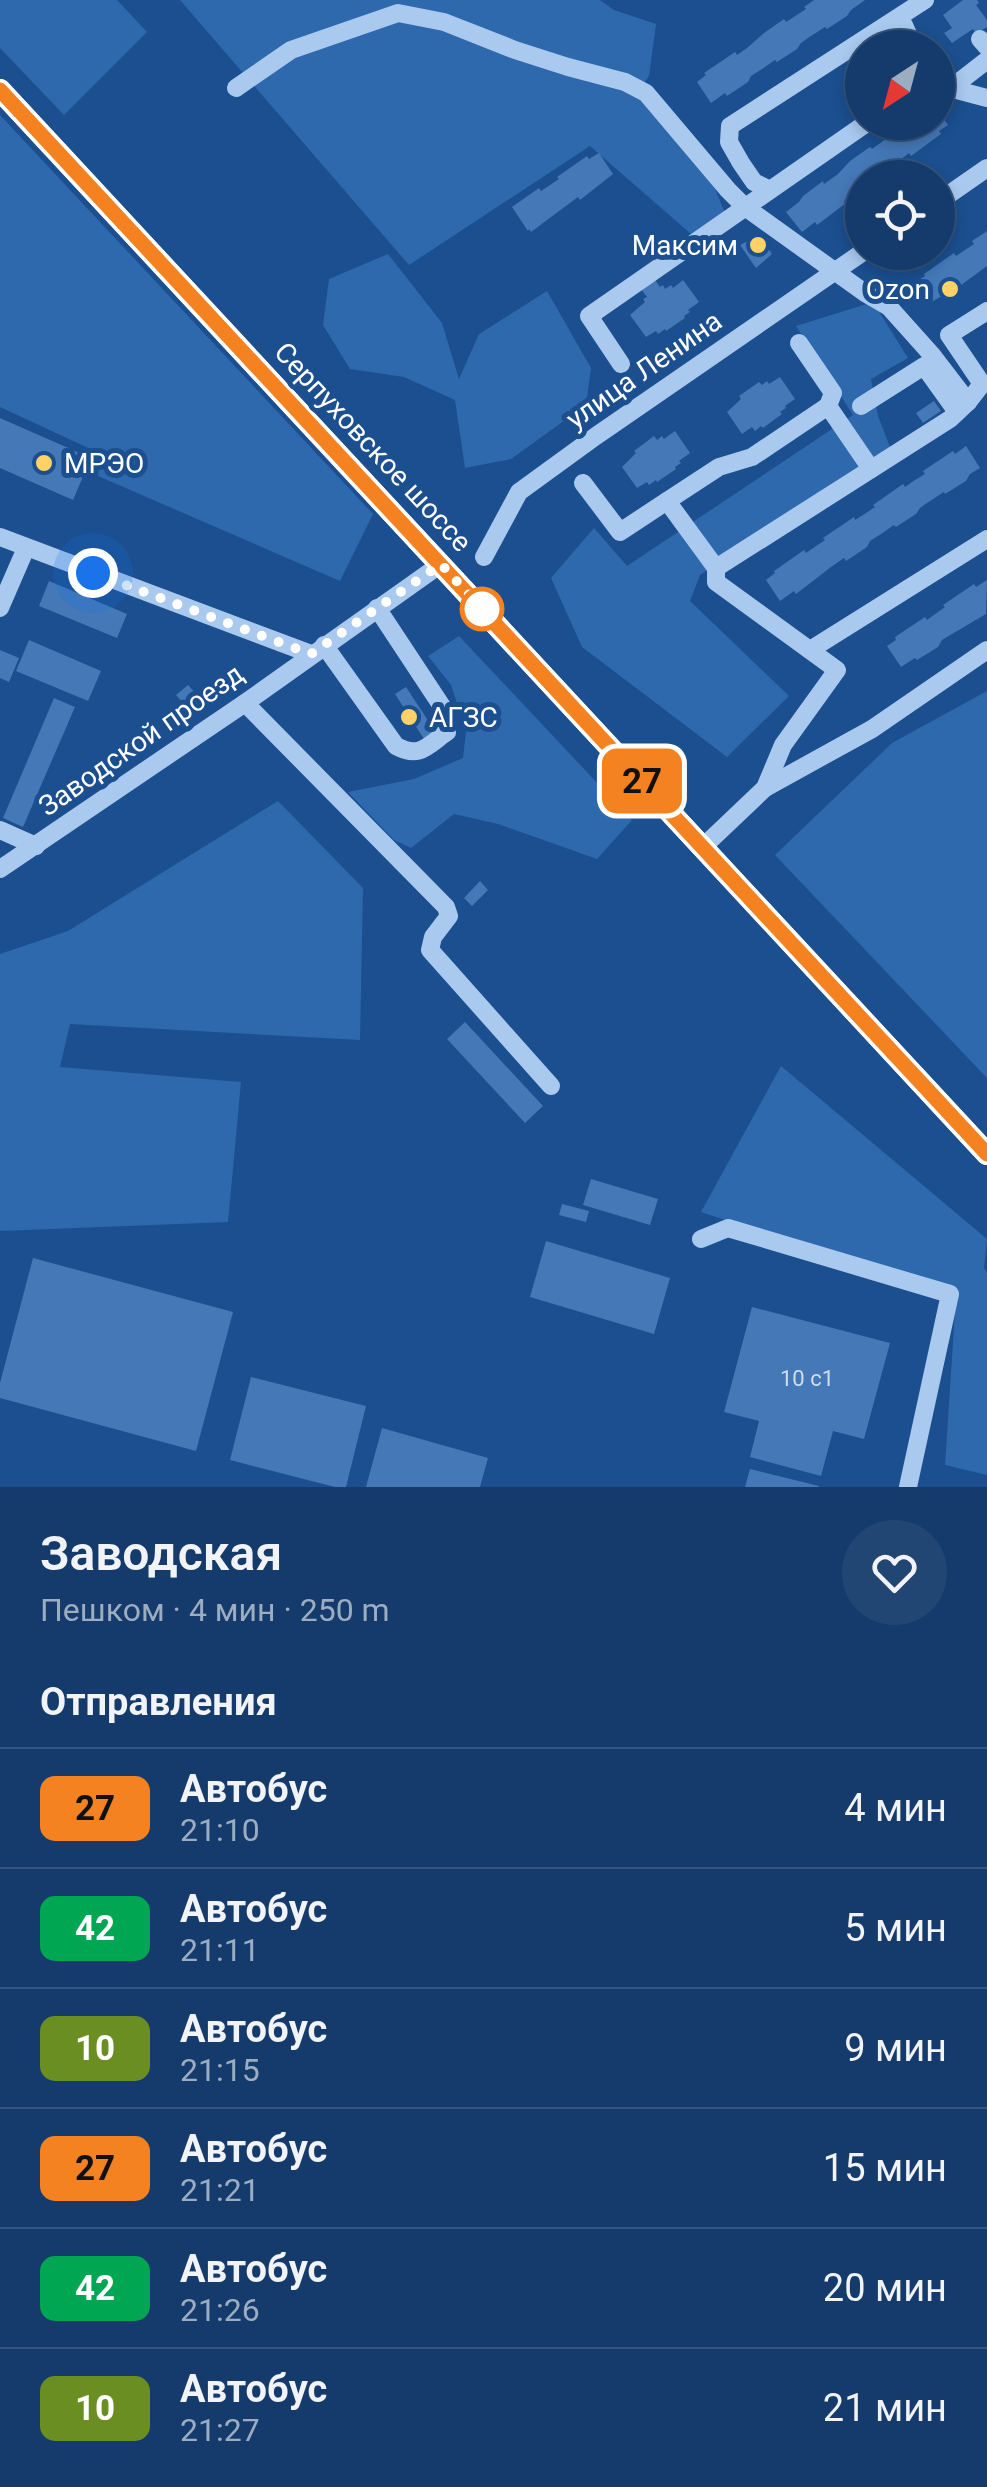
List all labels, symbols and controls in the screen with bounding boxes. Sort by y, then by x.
north arrow [845,30,955,140]
map controls [845,30,955,270]
button: locate [845,160,955,270]
place label: Максим [632,229,738,262]
marker: Максим [747,234,769,256]
place label: Ozon [866,273,930,306]
marker: Ozon [939,278,961,300]
street label: улица Ленина [560,304,728,436]
street label: Серпуховское шоссе [268,336,478,558]
place label: МРЭО [64,447,144,480]
marker: МРЭО [33,452,55,474]
your location [68,548,118,598]
unlabelled marker [461,588,503,630]
street label: Заводской проезд [32,657,250,823]
place label: АГЗС [429,701,498,734]
marker: АГЗС [398,706,420,728]
line badge: 27 [597,748,687,814]
text: 27 [622,761,662,802]
house number: 10 с1 [780,1366,834,1391]
button: heart [842,1520,947,1625]
text: Заводская [40,1525,282,1582]
text: Пешком · 4 мин · 250 m [40,1591,390,1629]
text: Отправления [40,1680,277,1724]
text: Автобус [180,1767,327,1811]
text: 4 мин [844,1786,947,1830]
text: 27 [75,1788,115,1829]
text: 21:10 [180,1811,260,1849]
text: Автобус [180,1887,327,1931]
text: 5 мин [844,1906,947,1950]
text: 42 [75,1908,115,1949]
text: 21:11 [180,1931,260,1969]
text: Автобус [180,2007,327,2051]
text: 9 мин [844,2026,947,2070]
text: 10 [75,2028,115,2069]
text: 21:15 [180,2051,260,2089]
text: Автобус [180,2127,327,2171]
text: 15 мин [823,2146,947,2190]
text: 27 [75,2148,115,2189]
text: 21:21 [180,2171,260,2209]
text: Автобус [180,2247,327,2291]
text: 20 мин [823,2266,947,2310]
text: 42 [75,2268,115,2309]
text: 21:26 [180,2291,260,2329]
text: Автобус [180,2367,327,2411]
text: 21 мин [823,2386,947,2430]
text: 10 [75,2388,115,2429]
text: 21:27 [180,2411,260,2449]

